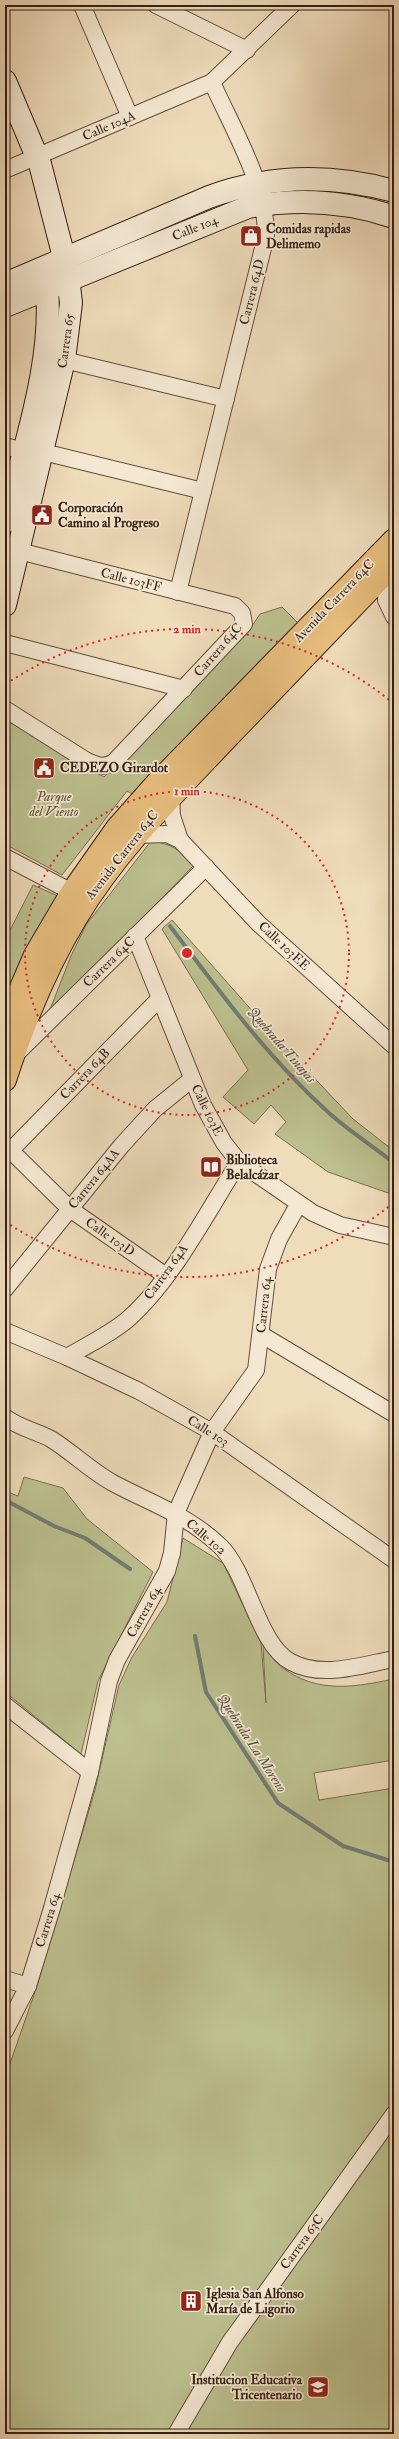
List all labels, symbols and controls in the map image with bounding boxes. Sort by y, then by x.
street label: Calle 104A [80,107,139,144]
street label: Calle 104 [170,211,221,244]
place label: Comidas rapidas Delimemo [266,221,351,252]
shop icon: Comidas rapidas Delimemo [238,223,264,249]
street label: Carrera 64D [236,258,268,326]
street label: Carrera 65 [54,312,78,369]
place label: Corporación Camino al Progreso [58,500,160,532]
public building icon: Corporación Camino al Progreso [29,502,55,528]
street label: Avenida Carrera 64C [290,556,378,647]
street label: Calle 103FF [99,565,163,595]
street label: Carrera 64C [190,620,246,680]
text: 2 min [173,622,201,637]
public building icon: CEDEZO Girardot [31,755,57,781]
place label: CEDEZO Girardot [60,760,169,776]
text: 1 min [174,784,201,799]
park label: Parque del Viento [29,789,79,820]
street label: Avenida Carrera 64C [81,807,162,904]
street label: Calle 103EE [255,918,313,974]
street label: Carrera 64C [80,933,138,991]
centre of rings [180,946,194,960]
water label: Quebrada Tinajas [244,1004,320,1088]
street label: Carrera 64B [57,1045,113,1103]
street label: Calle 103E [188,1082,226,1138]
street label: Carrera 64AA [65,1145,124,1212]
place label: Biblioteca Belalcázar [226,1152,280,1183]
library icon: Biblioteca Belalcázar [198,1154,224,1180]
street label: Calle 103D [82,1214,138,1260]
street label: Carrera 64A [141,1241,192,1303]
street label: Carrera 64 [253,1275,275,1334]
street label: Calle 103 [184,1412,232,1450]
street label: Calle 102 [183,1516,230,1559]
street label: Carrera 64 [123,1583,165,1641]
water label: Quebrada La Moreno [213,1691,290,1796]
street label: Carrera 64 [32,1890,64,1949]
street label: Carrera 63C [277,2211,327,2273]
place label: Iglesia San Alfonso María de Ligorio [205,2286,305,2318]
building icon: Iglesia San Alfonso María de Ligorio [178,2288,204,2314]
place label: Institucion Educativa Tricentenario [191,2372,303,2403]
school or university icon: Institucion Educativa Tricentenario [305,2374,331,2400]

